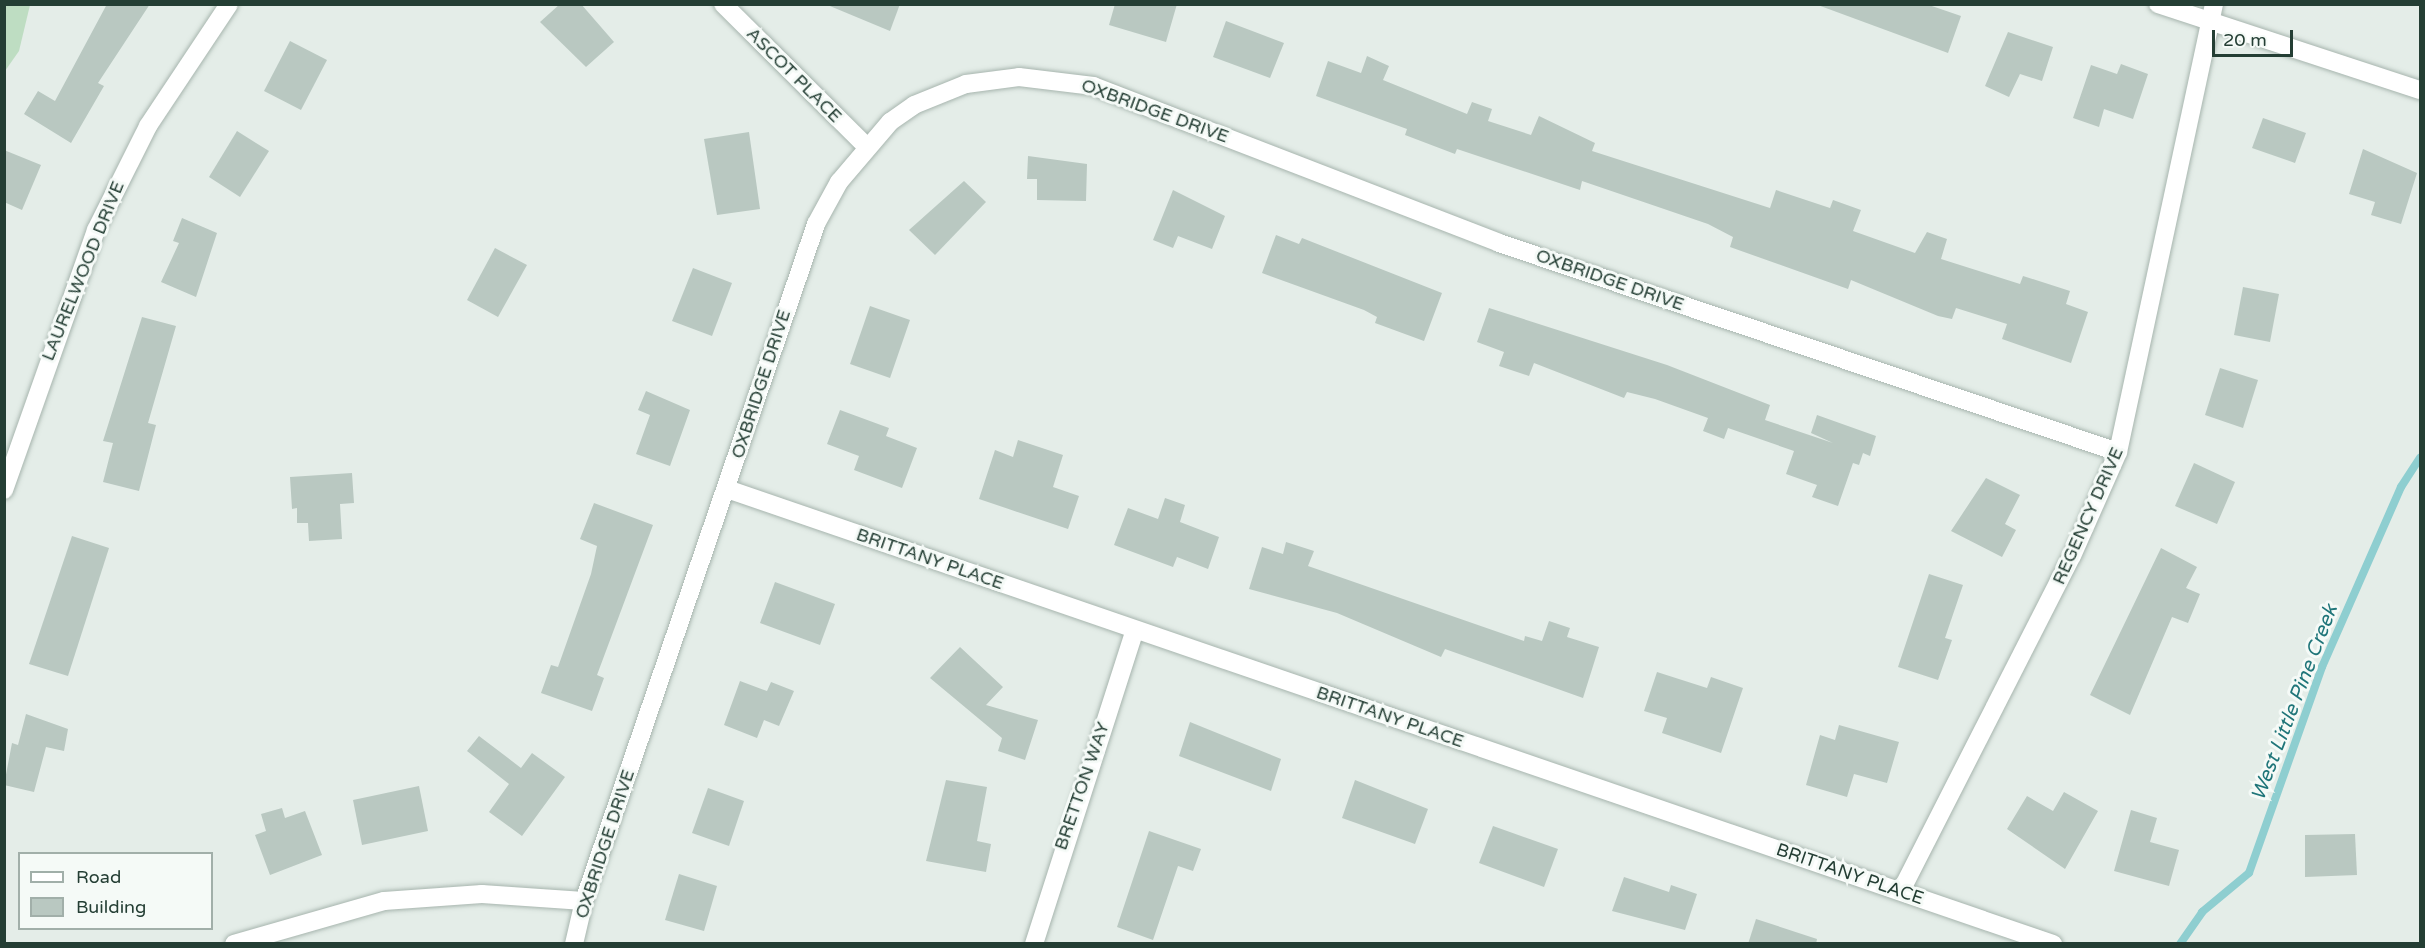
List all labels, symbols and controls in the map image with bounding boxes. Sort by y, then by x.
scale bar [2215,18,2296,56]
street label: ASCOT PLACE [742,23,846,127]
text: 20 m [2223,29,2267,51]
street label: OXBRIDGE DRIVE [1078,74,1232,148]
street label: LAURELWOOD DRIVE [37,178,129,364]
street label: OXBRIDGE DRIVE [1533,244,1687,316]
street label: OXBRIDGE DRIVE [727,307,795,461]
street label: REGENCY DRIVE [2048,444,2128,588]
street label: BRITTANY PLACE [853,524,1007,594]
water label: West Little Pine Creek [2247,602,2343,804]
street label: BRITTANY PLACE [1313,682,1467,752]
street label: BRETTON WAY [1050,719,1114,853]
street label: OXBRIDGE DRIVE [571,767,639,921]
street label: BRITTANY PLACE [1773,839,1927,909]
legend [18,852,213,930]
text: Road [76,866,121,888]
text: Building [76,896,146,918]

